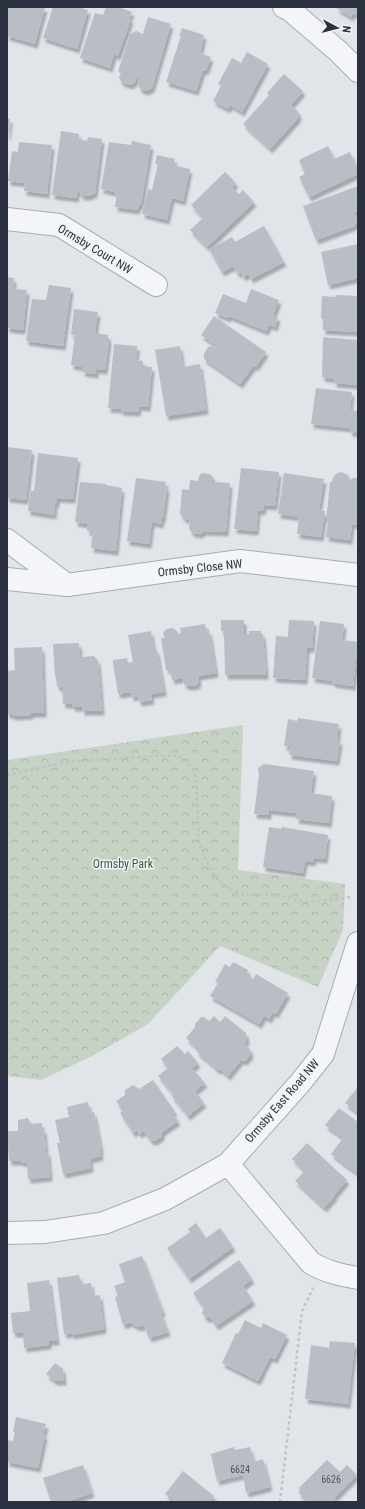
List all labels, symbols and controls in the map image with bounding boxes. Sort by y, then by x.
north arrow [317,8,357,48]
text: N [340,25,353,34]
street label: Ormsby Court NW [55,221,135,277]
street label: Ormsby Close NW [157,557,243,579]
park label: Ormsby Park [93,857,154,871]
street label: Ormsby East Road NW [242,1056,322,1146]
house number: 6624 [230,1464,250,1475]
house number: 6626 [321,1474,341,1485]

